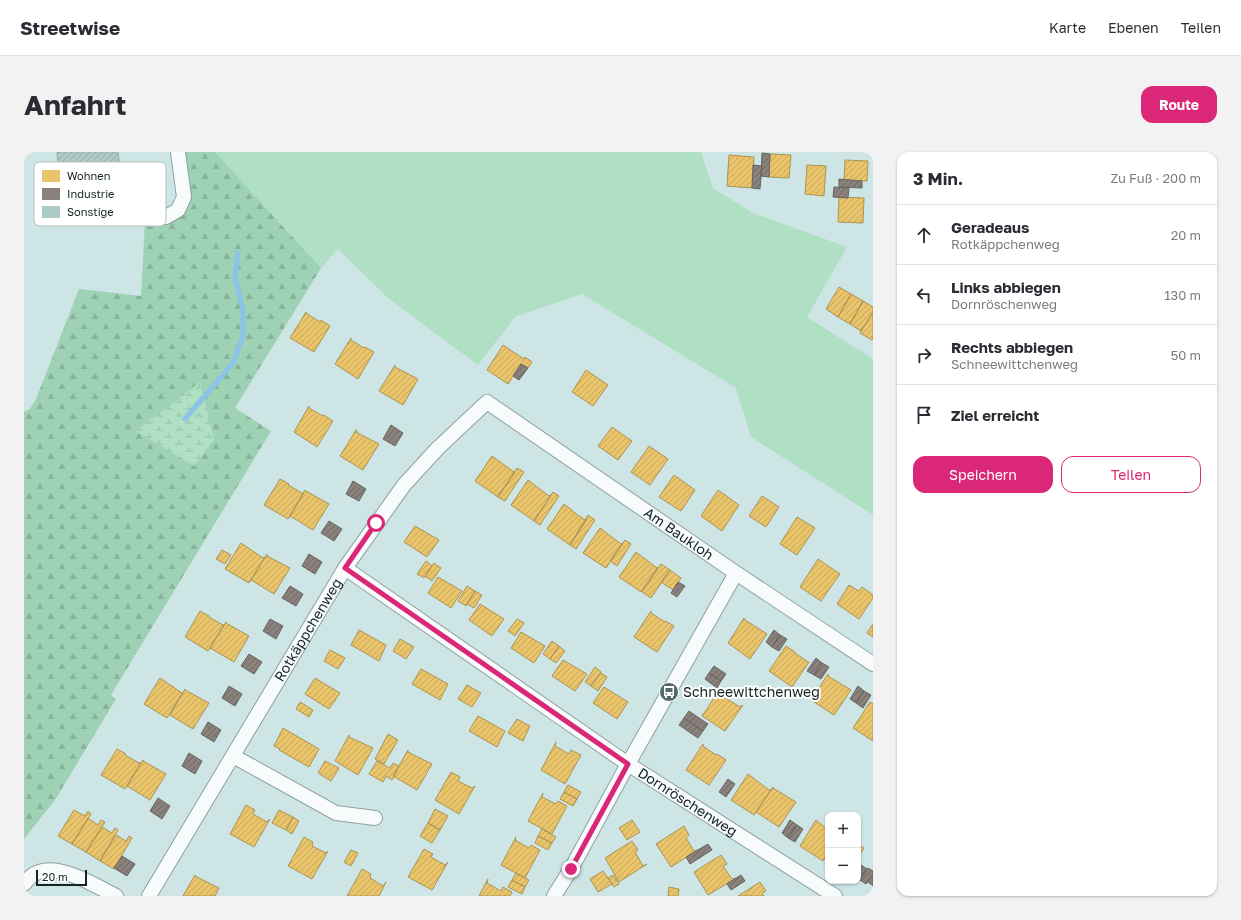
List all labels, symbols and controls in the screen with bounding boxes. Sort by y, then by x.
text: Streetwise [20,16,120,39]
text: Karte [1049,19,1086,36]
text: Ebenen [1108,19,1159,36]
text: Teilen [1181,19,1221,36]
button: Route [1141,86,1217,123]
text: Anfahrt [24,88,126,121]
legend [34,162,166,226]
text: 3 Min. [913,168,963,189]
text: Wohnen [67,169,110,182]
text: Zu Fuß · 200 m [1110,170,1201,186]
text: Industrie [67,187,115,200]
text: Sonstige [67,205,114,218]
text: Geradeaus [951,218,1029,236]
icon: ahead [913,224,935,246]
text: 20 m [1171,227,1201,243]
text: Rotkäppchenweg [951,236,1060,252]
text: Links abbiegen [951,278,1061,296]
icon: left [913,284,935,306]
text: 130 m [1164,287,1201,303]
text: Dornröschenweg [951,296,1057,312]
text: Rechts abbiegen [951,338,1073,356]
icon: right [913,344,935,366]
text: 50 m [1171,347,1201,363]
text: Schneewittchenweg [951,356,1078,372]
icon: arrive [913,404,935,426]
text: Ziel erreicht [951,406,1039,424]
button: Speichern [913,456,1053,493]
button: Teilen [1061,456,1201,493]
street label: Am Baukloh [641,504,717,563]
route start [367,514,385,532]
street label: Rotkäppchenweg [270,575,345,684]
bus stop icon: Schneewittchenweg [658,681,680,703]
place label: Schneewittchenweg [683,683,820,700]
street label: Dornröschenweg [635,764,741,840]
map controls [825,812,861,884]
button: + [825,812,861,848]
button: − [825,848,861,884]
route end [562,860,580,878]
scale bar [36,868,87,887]
text: 20 m [42,870,68,883]

